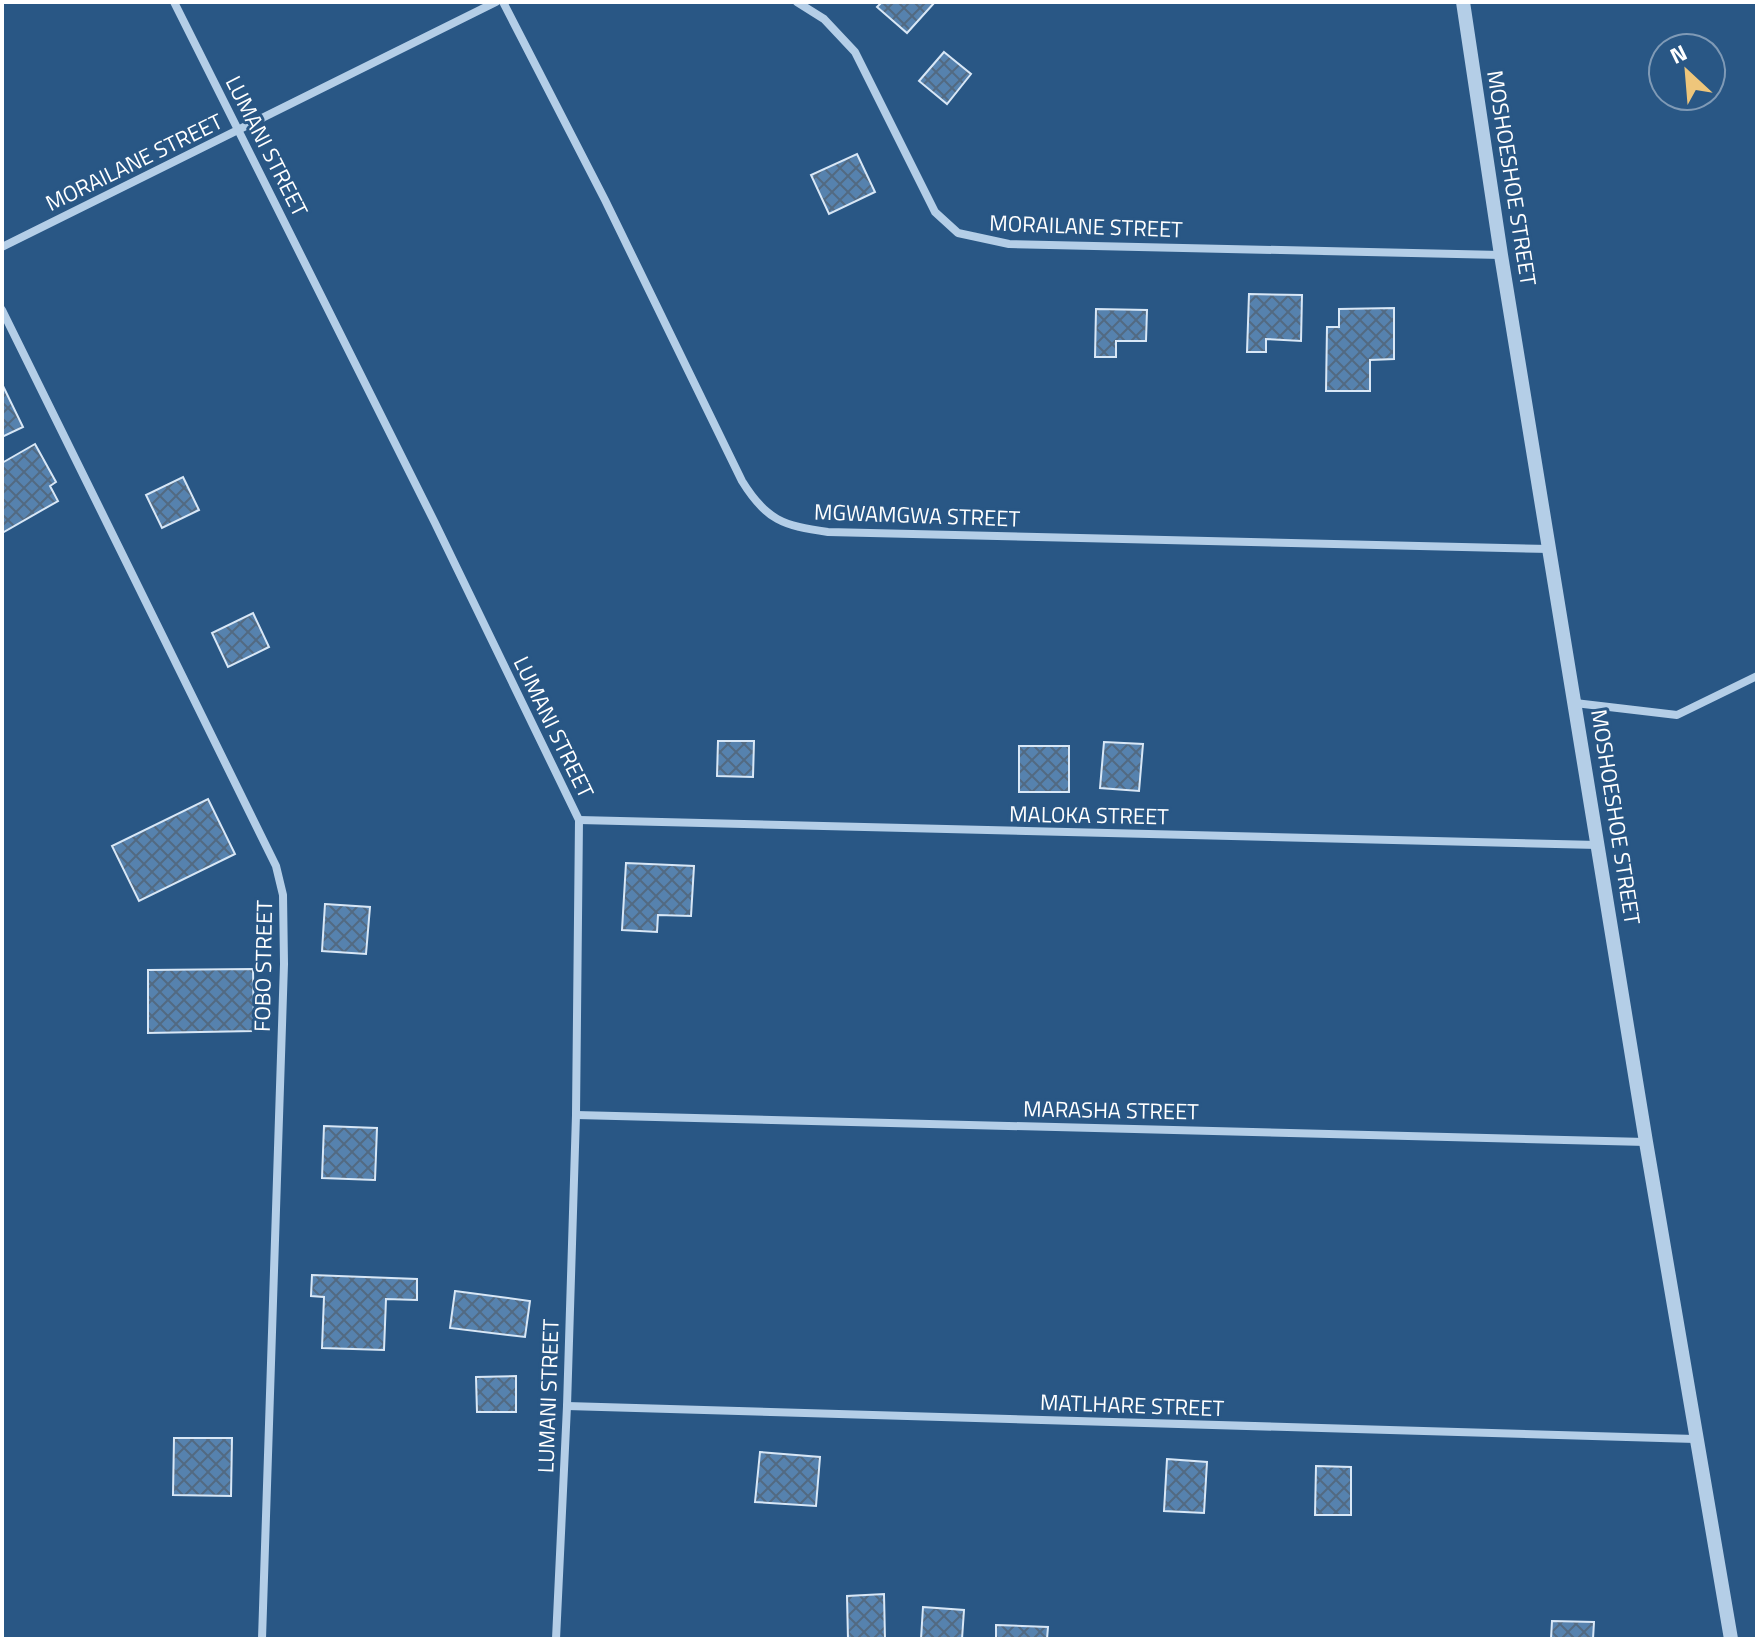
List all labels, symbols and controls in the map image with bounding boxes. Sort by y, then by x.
north arrow [1647,32,1727,112]
text: N [1664,35,1693,73]
street label: MOSHOESHOE STREET [1478,68,1546,289]
street label: LUMANI STREET [217,70,317,223]
street label: MORAILANE STREET [40,104,229,220]
street label: MORAILANE STREET [989,206,1184,246]
street label: MGWAMGWA STREET [813,494,1021,536]
street label: LUMANI STREET [505,650,603,804]
street label: MOSHOESHOE STREET [1582,707,1650,928]
street label: MALOKA STREET [1009,797,1170,833]
street label: FOBO STREET [245,899,281,1032]
street label: MARASHA STREET [1023,1091,1200,1129]
street label: LUMANI STREET [528,1318,568,1474]
street label: MATLHARE STREET [1039,1385,1225,1425]

